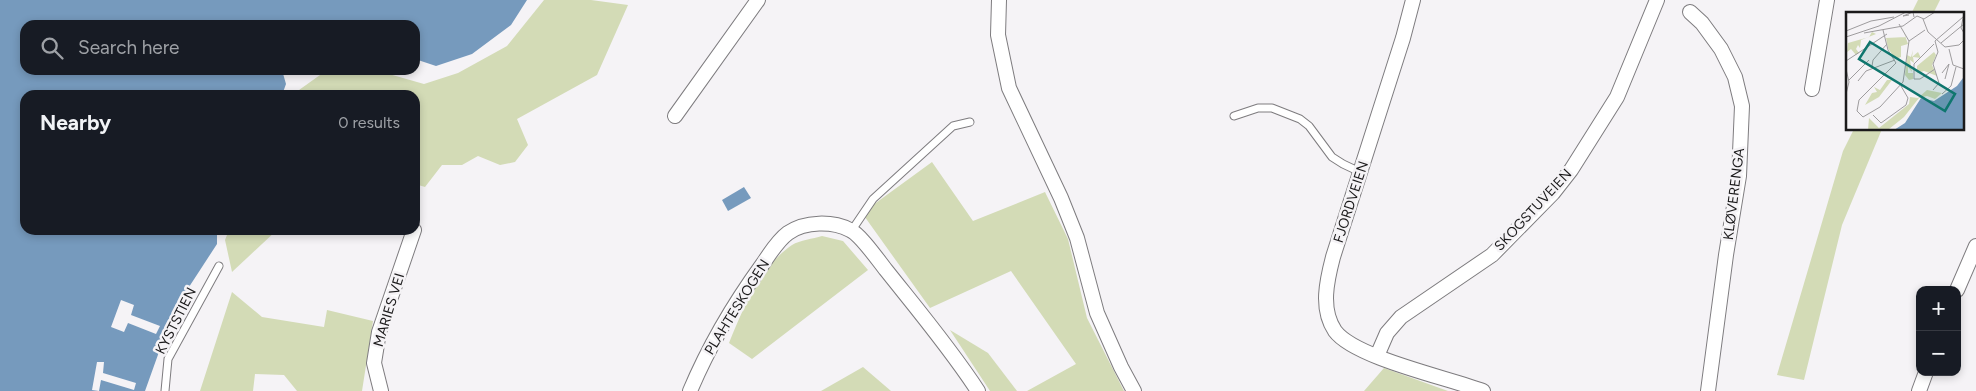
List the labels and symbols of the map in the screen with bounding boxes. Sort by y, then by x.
inset map [1846,12,1964,130]
street label: KLØVERENGA [1720,147,1748,241]
street label: FJORDVEIEN [1330,159,1372,245]
street label: SKOGSTUVEIEN [1491,166,1575,254]
street label: PLAHTESKOGEN [701,256,773,358]
street label: MARIES VEI [370,271,408,349]
street label: KYSTSTIEN [152,285,200,357]

